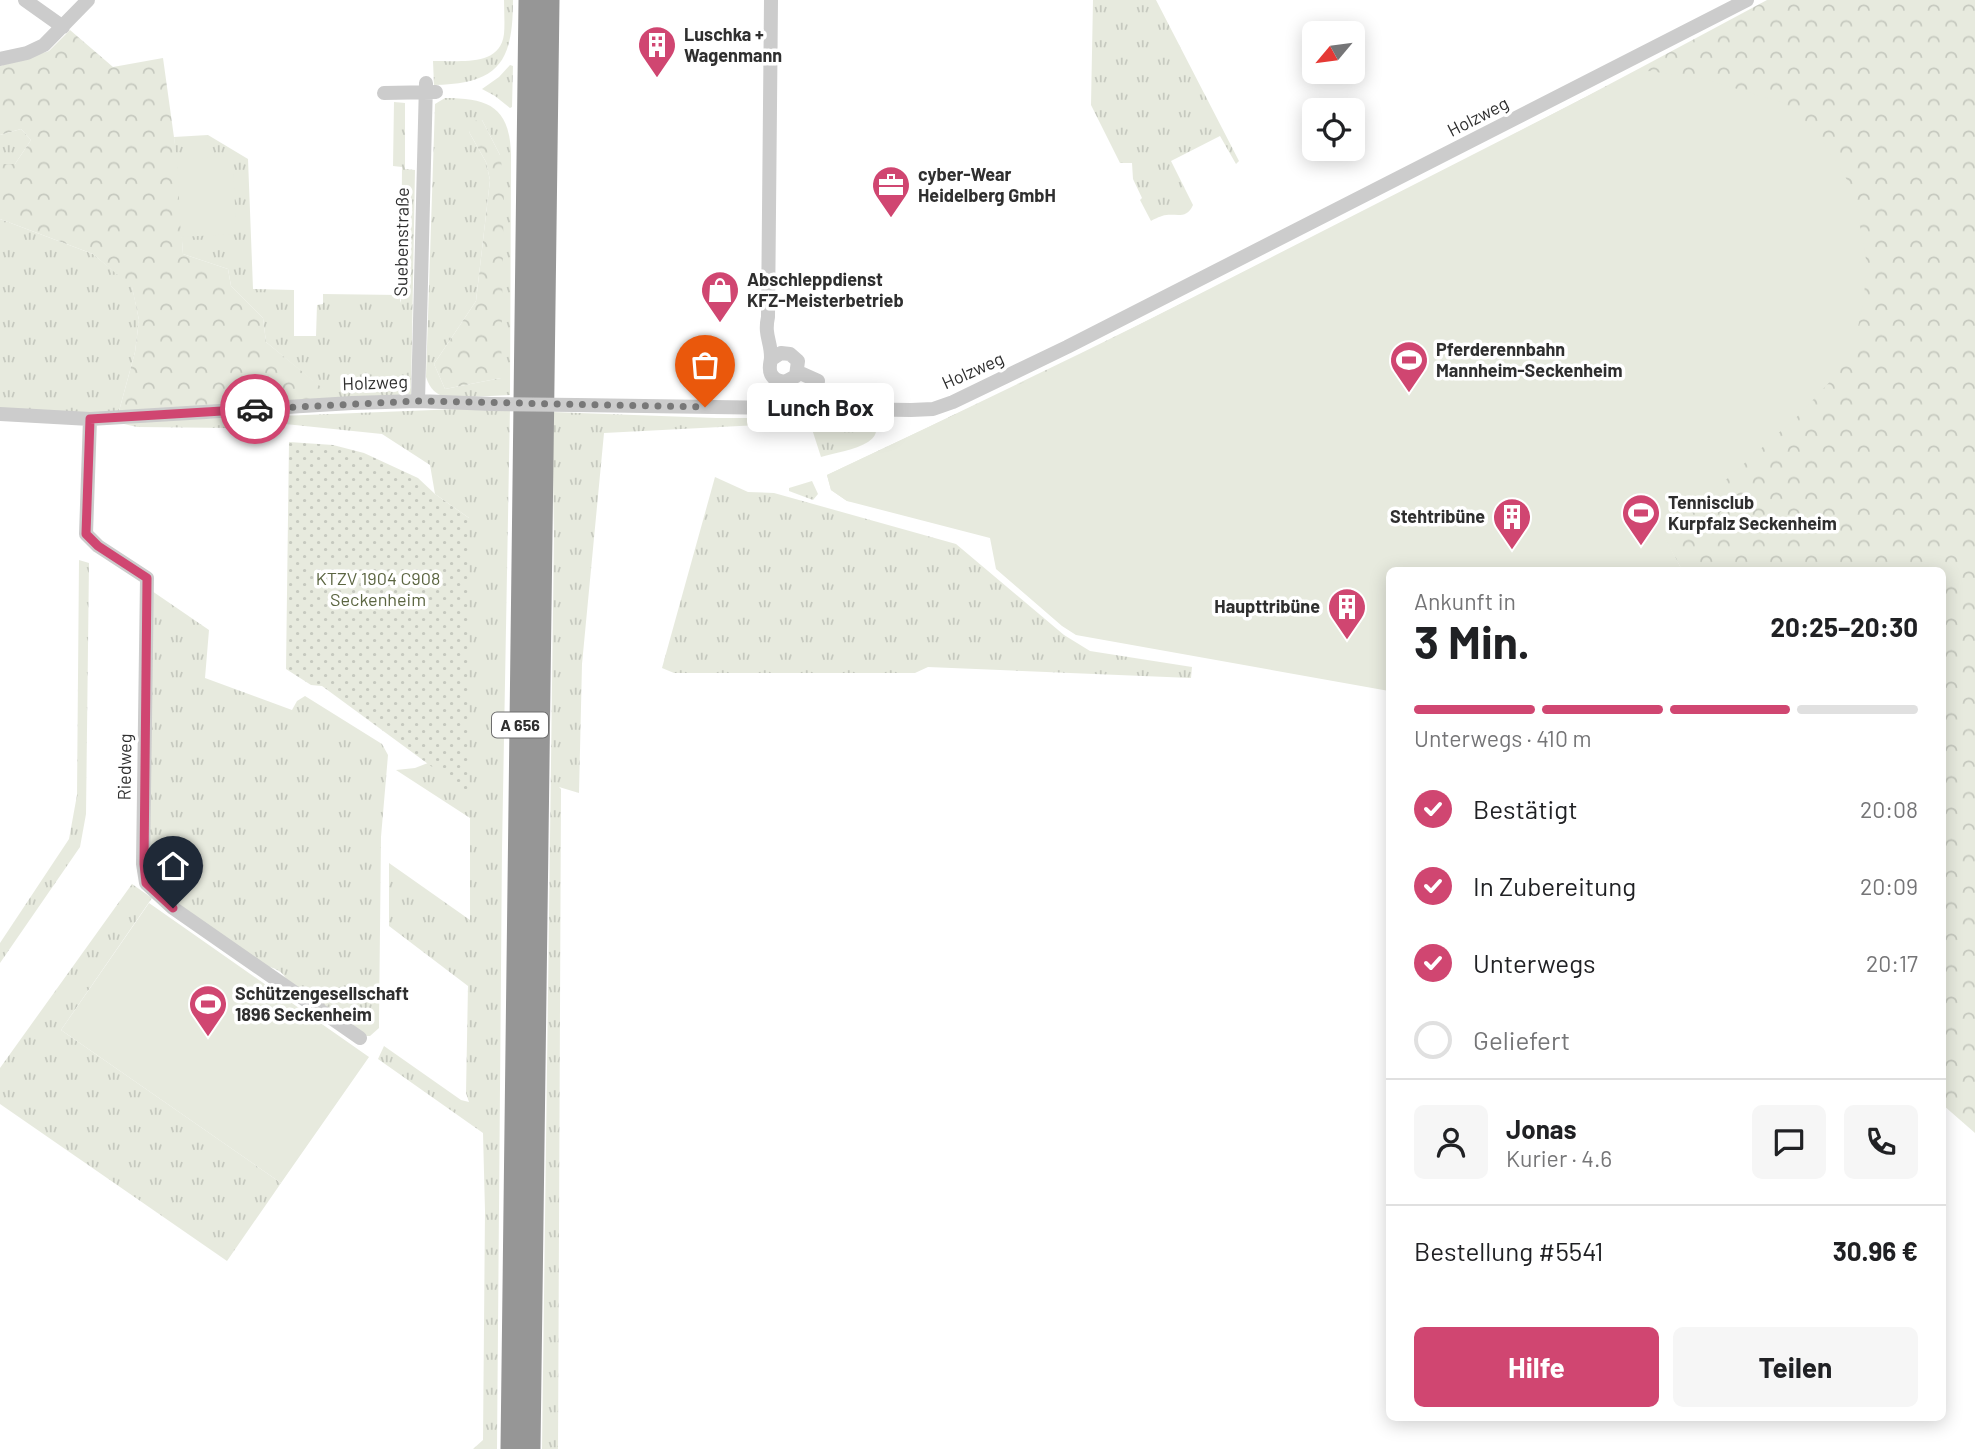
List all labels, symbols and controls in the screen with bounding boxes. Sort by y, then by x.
north arrow [1302,21,1365,84]
map controls [1302,21,1365,161]
place label: Luschka + Wagenmann [684,23,782,66]
building icon: Luschka + Wagenmann [636,24,678,79]
street label: Holzweg [1443,91,1512,141]
button: locate [1302,98,1365,161]
place label: cyber-Wear Heidelberg GmbH [918,163,1056,206]
office icon: cyber-Wear Heidelberg GmbH [870,164,912,219]
street label: Suebenstraße [389,187,413,297]
place label: Abschleppdienst KFZ-Meisterbetrieb [747,268,904,311]
shop icon: Abschleppdienst KFZ-Meisterbetrieb [699,269,741,324]
pin [675,335,735,407]
place label: Pferderennbahn Mannheim-Seckenheim [1436,338,1622,381]
sports icon: Pferderennbahn Mannheim-Seckenheim [1388,339,1430,394]
icon: bag [686,346,724,384]
street label: Holzweg [938,347,1007,393]
street label: Holzweg [342,370,408,394]
courier [220,374,290,444]
callout: Lunch Box [747,382,894,432]
icon: car [236,390,274,428]
text: Lunch Box [767,393,874,421]
place label: Tennisclub Kurpfalz Seckenheim [1668,491,1837,534]
sports icon: Tennisclub Kurpfalz Seckenheim [1620,492,1662,547]
building icon: Stehtribüne [1491,496,1533,551]
place label: Stehtribüne [1390,505,1485,527]
park label: KTZV 1904 C908 Seckenheim [316,567,440,610]
building icon: Haupttribüne [1326,586,1368,641]
text: Ankunft in [1414,587,1516,615]
place label: Haupttribüne [1214,595,1320,617]
text: 20:25–20:30 [1771,611,1918,642]
text: 3 Min. [1414,613,1530,668]
road number: A 656 [492,712,548,738]
text: Unterwegs · 410 m [1414,724,1592,752]
street label: Riedweg [112,733,136,801]
icon: check [1414,790,1452,828]
text: Bestätigt [1473,793,1578,824]
text: 20:08 [1860,795,1918,823]
pin [143,836,203,908]
icon: home [154,847,192,885]
icon: check [1414,867,1452,905]
text: In Zubereitung [1473,870,1636,901]
text: 20:09 [1860,872,1918,900]
icon: check [1414,944,1452,982]
text: Unterwegs [1473,947,1595,978]
text: 20:17 [1866,949,1918,977]
place label: Schützengesellschaft 1896 Seckenheim [235,982,409,1025]
sports icon: Schützengesellschaft 1896 Seckenheim [187,983,229,1038]
text: Geliefert [1473,1024,1570,1055]
button: person [1414,1105,1488,1179]
button: chat [1752,1105,1826,1179]
button: phone [1844,1105,1918,1179]
text: Jonas [1506,1113,1577,1144]
text: Kurier · 4.6 [1506,1144,1612,1172]
text: Bestellung #5541 [1414,1235,1603,1266]
text: 30.96 € [1833,1235,1918,1266]
button: Hilfe [1414,1327,1659,1407]
button: Teilen [1673,1327,1918,1407]

